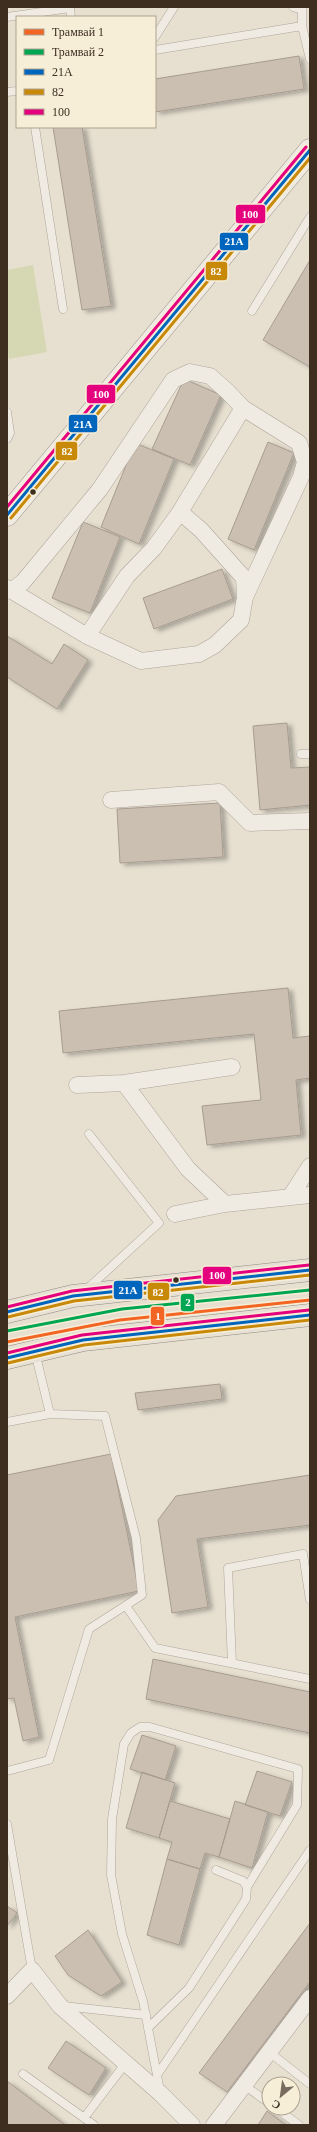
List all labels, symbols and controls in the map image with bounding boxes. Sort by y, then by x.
legend [16,16,156,128]
text: Трамвай 1 [52,25,104,39]
text: Трамвай 2 [52,45,104,59]
text: 21А [52,65,73,79]
text: 82 [52,85,64,99]
text: 100 [52,105,70,119]
line badge: 100 [235,204,266,224]
text: 100 [242,208,259,220]
line badge: 21А [219,232,249,251]
text: 21А [225,235,244,247]
line badge: 82 [205,261,228,281]
text: 82 [211,265,222,277]
line badge: 100 [86,384,116,404]
text: 100 [93,388,110,400]
line badge: 21А [68,414,98,433]
text: 21А [74,418,93,430]
line badge: 82 [55,441,78,461]
text: 82 [62,445,73,457]
unlabelled marker [28,487,38,497]
line badge: 100 [202,1266,232,1285]
text: 100 [209,1269,226,1281]
unlabelled marker [171,1275,181,1285]
line badge: 21А [113,1280,143,1300]
line badge: 82 [147,1282,170,1301]
text: 21А [119,1284,138,1296]
text: 82 [153,1286,164,1298]
line badge: 2 [180,1293,195,1312]
text: 2 [185,1296,191,1308]
line badge: 1 [150,1306,165,1326]
text: 1 [155,1310,161,1322]
north arrow [261,2076,301,2116]
text: С [270,2098,283,2112]

